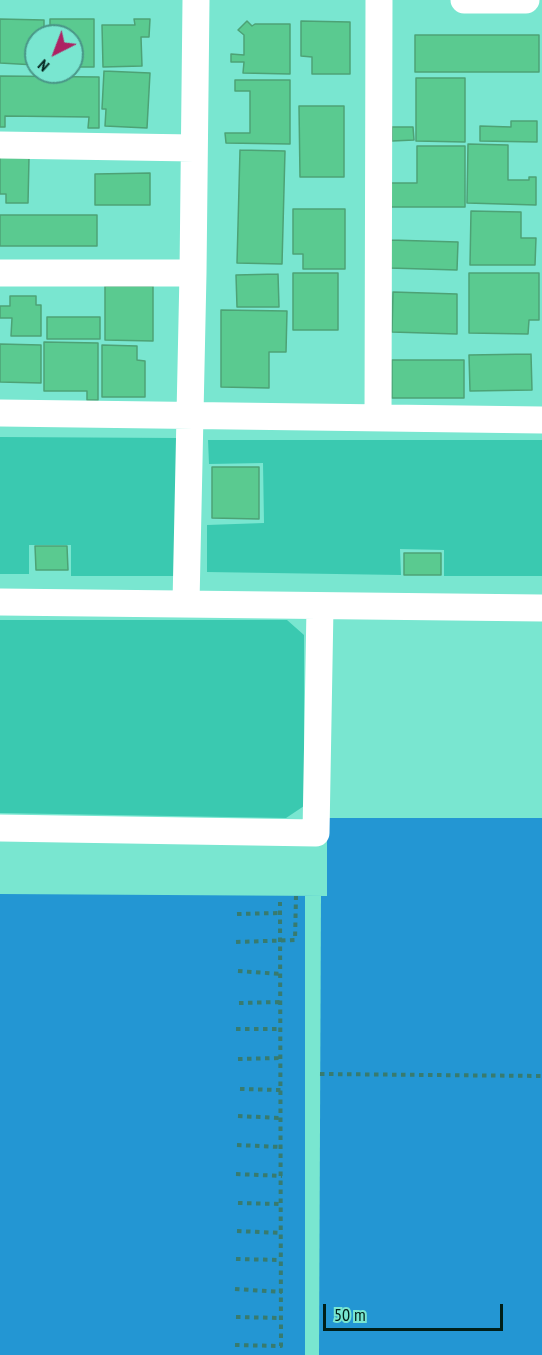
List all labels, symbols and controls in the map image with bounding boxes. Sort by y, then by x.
north arrow [24,24,84,84]
text: N [33,56,53,76]
scale bar [326,1292,506,1330]
text: 50 m [334,1303,366,1326]

